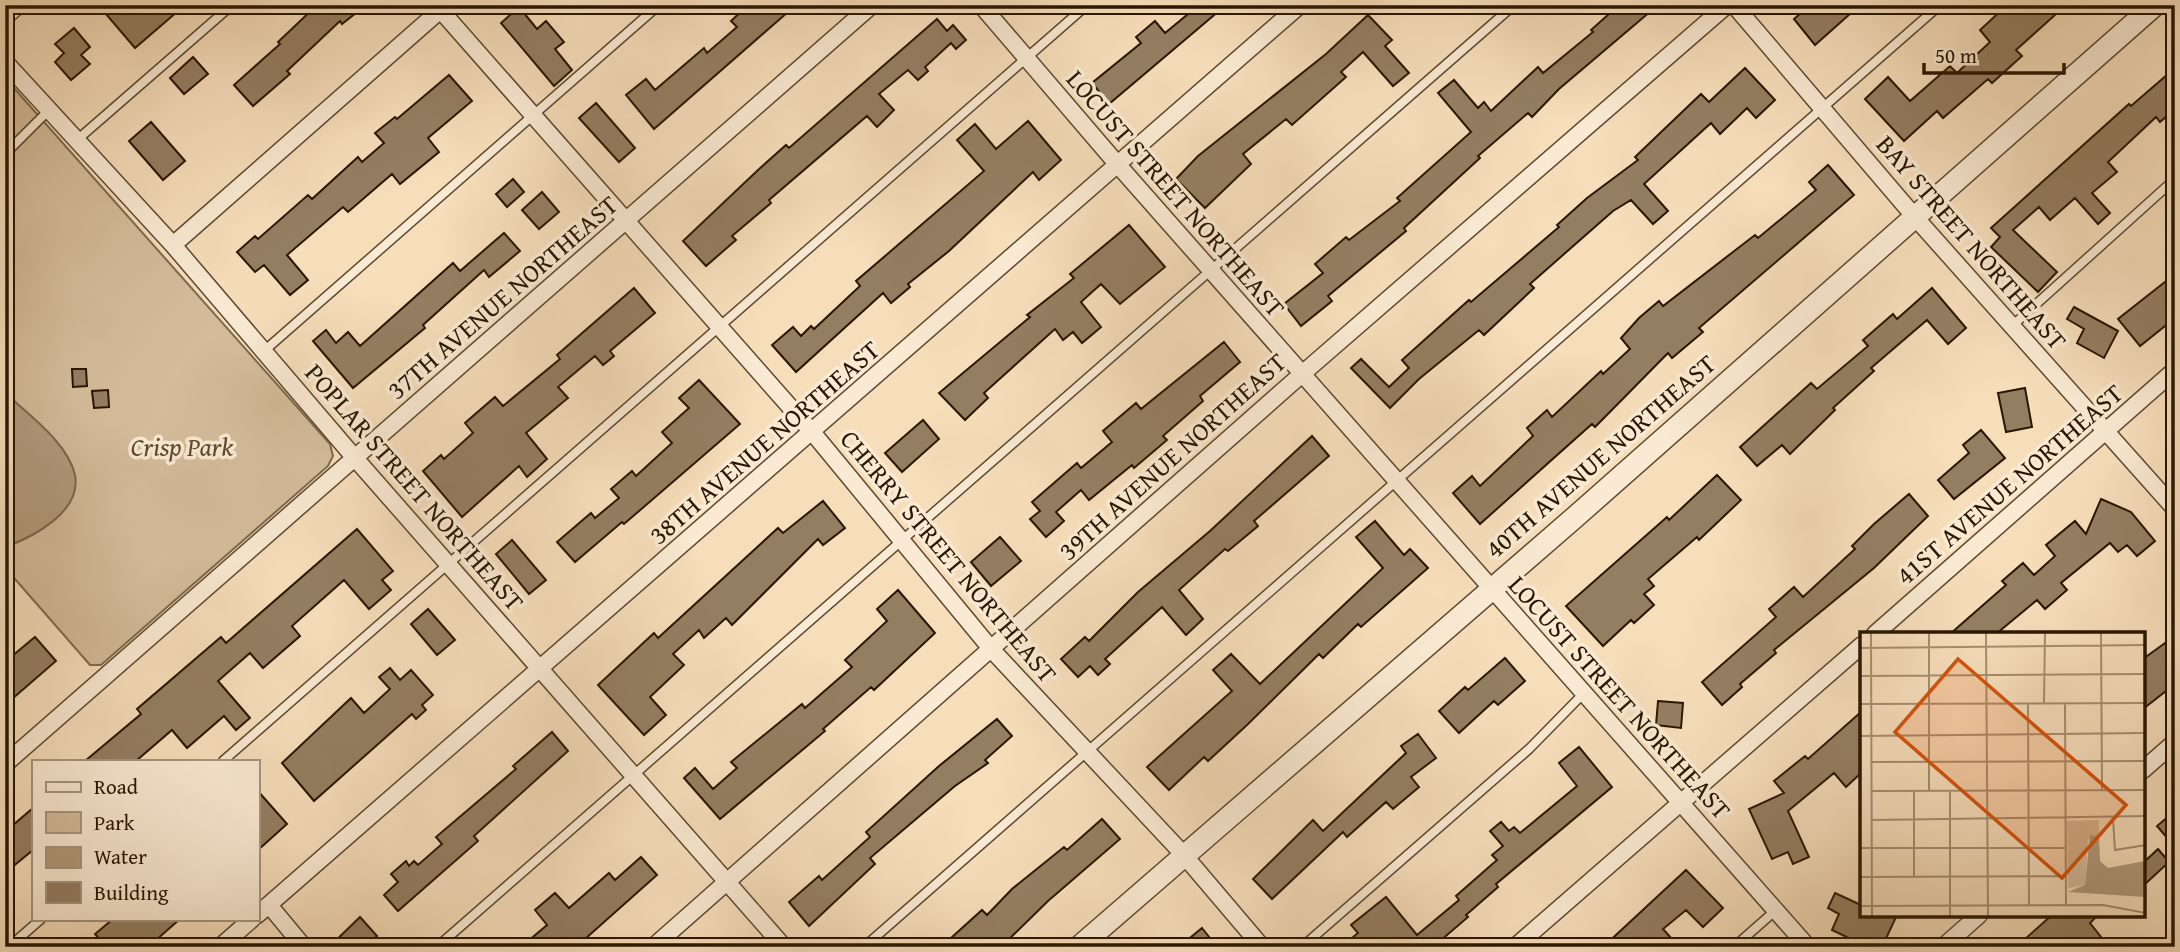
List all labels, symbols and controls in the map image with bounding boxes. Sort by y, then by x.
scale bar [1924,32,2064,76]
text: 50 m [1935,40,1977,71]
street label: LOCUST STREET NORTHEAST [1057,61,1295,326]
street label: BAY STREET NORTHEAST [1868,126,2077,358]
street label: 37TH AVENUE NORTHEAST [378,185,626,408]
street label: 38TH AVENUE NORTHEAST [640,330,888,553]
street label: 39TH AVENUE NORTHEAST [1049,343,1295,569]
street label: 40TH AVENUE NORTHEAST [1476,344,1724,567]
street label: POPLAR STREET NORTHEAST [296,355,534,620]
street label: 41ST AVENUE NORTHEAST [1887,374,2132,594]
street label: CHERRY STREET NORTHEAST [831,421,1067,691]
park label: Crisp Park [131,427,233,466]
street label: LOCUST STREET NORTHEAST [1500,566,1741,828]
inset map [1860,632,2145,917]
legend [32,760,259,920]
text: Road [94,771,139,802]
text: Park [94,807,135,838]
text: Water [94,841,147,872]
text: Building [94,877,169,908]

